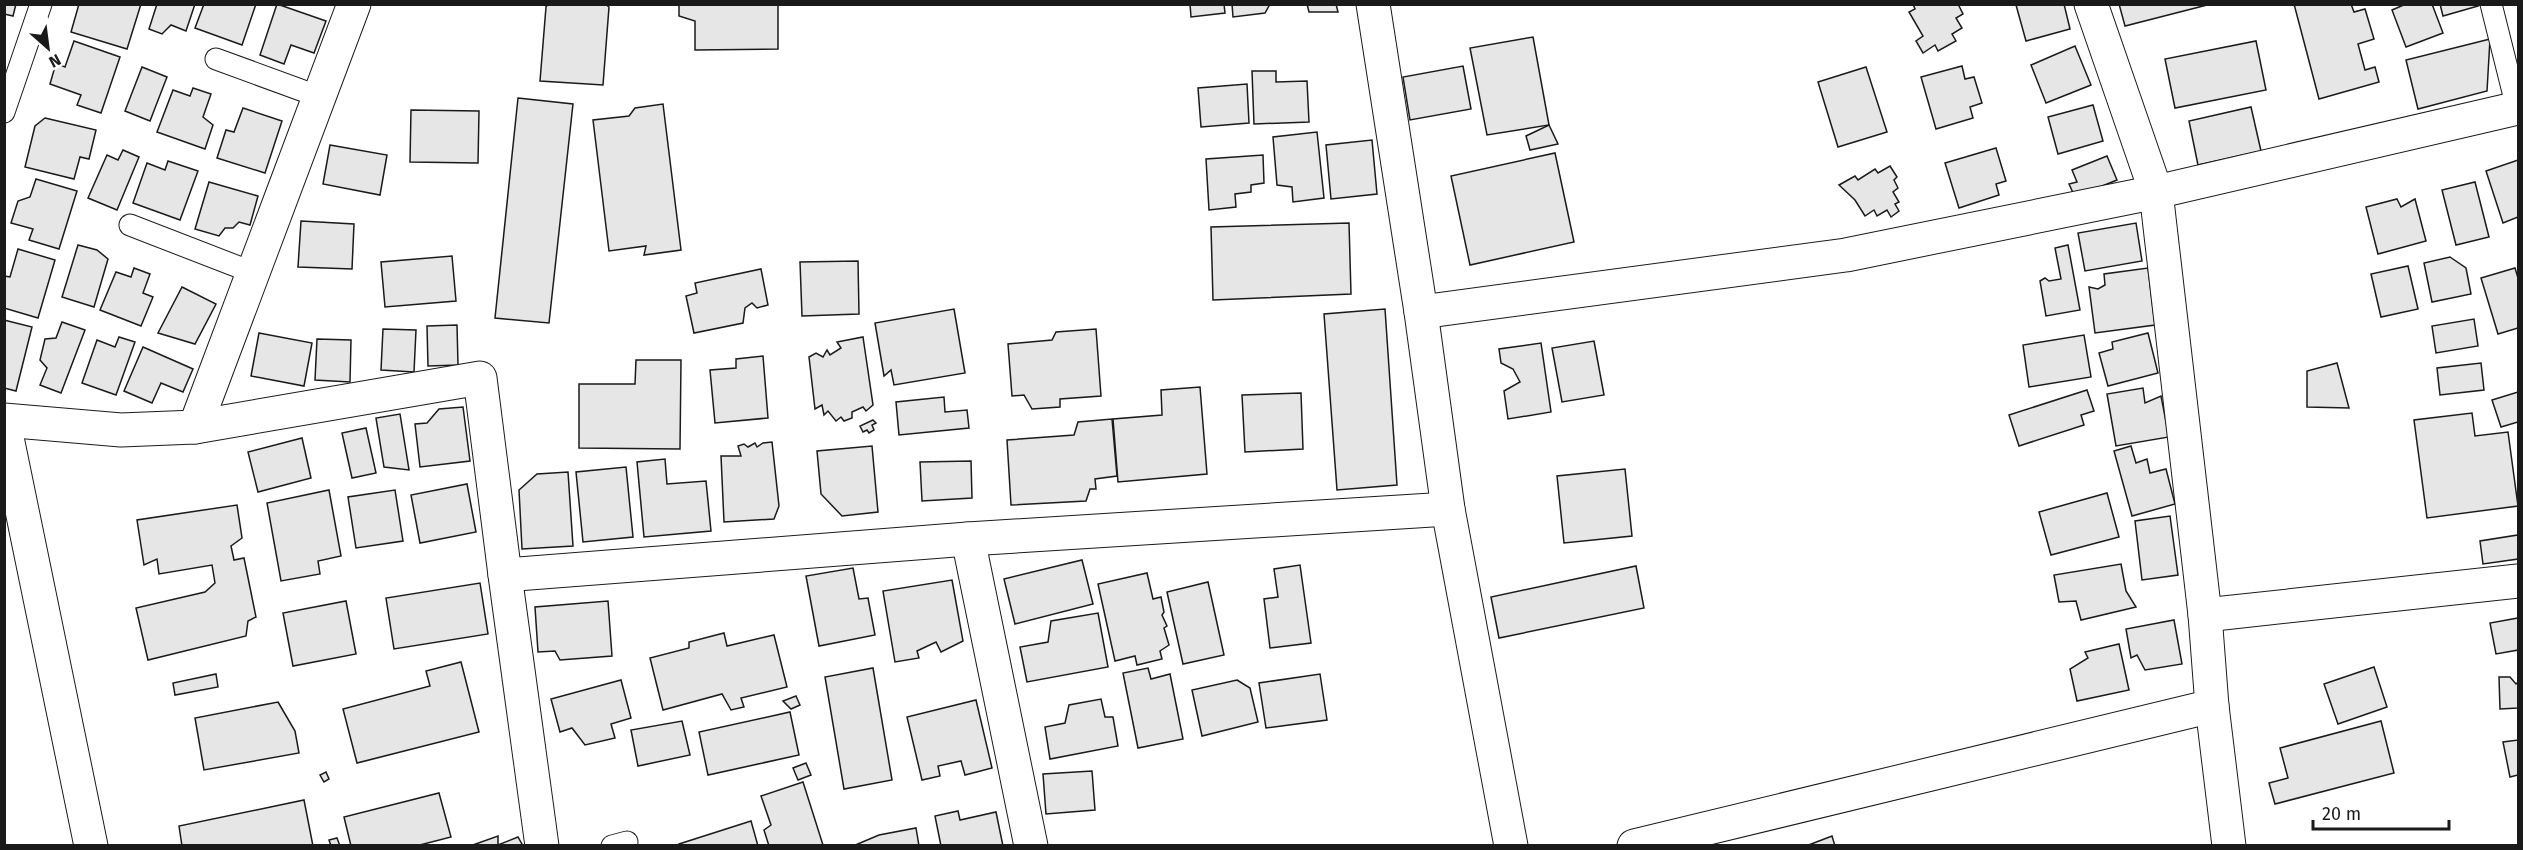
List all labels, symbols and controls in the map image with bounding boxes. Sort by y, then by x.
north arrow [18,18,78,78]
text: N [46,50,64,72]
scale bar [2313,793,2450,831]
text: 20 m [2322,803,2361,825]

